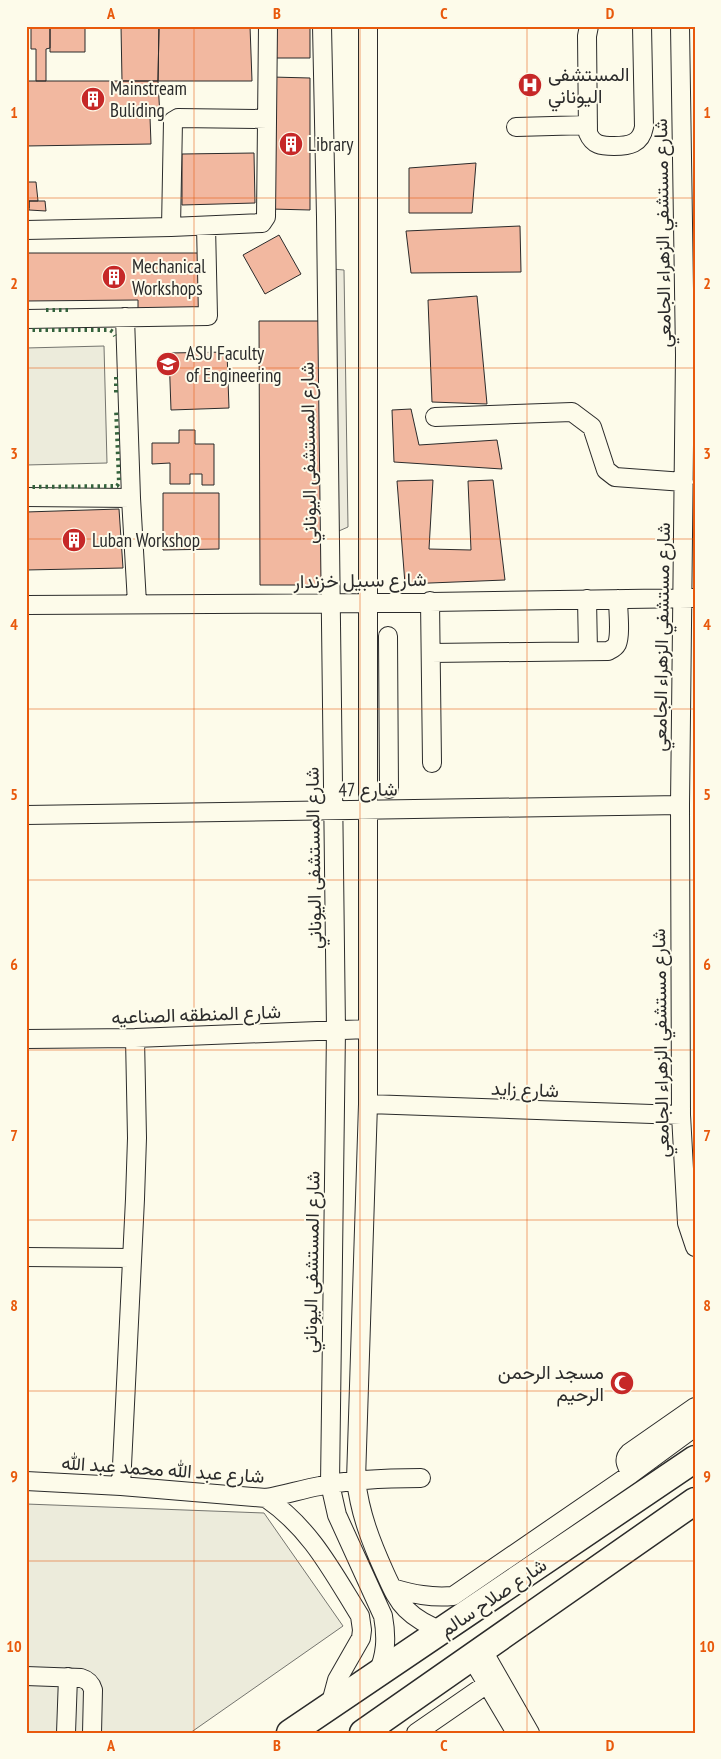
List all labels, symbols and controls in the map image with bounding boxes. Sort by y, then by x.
text: A [106,3,116,23]
text: B [273,3,281,23]
text: C [440,3,448,23]
text: D [606,3,615,23]
place label: المستشفى اليوناني [548,62,629,112]
hospital icon: المستشفى اليوناني [517,72,543,98]
place label: Mainstream Buliding [110,76,187,122]
building icon: Mainstream Buliding [80,86,106,112]
text: 1 [10,102,18,122]
text: 1 [703,102,711,122]
street label: شارع مستشفي الزهراء الجامعي [648,118,680,348]
building icon: Library [278,131,304,157]
place label: Library [308,132,354,156]
place label: Mechanical Workshops [132,254,206,300]
building icon: Mechanical Workshops [101,264,127,290]
text: 2 [10,273,18,293]
text: 2 [703,273,711,293]
place label: ASU Faculty of Engineering [186,341,282,387]
school or university icon: ASU Faculty of Engineering [155,351,181,377]
street label: شارع المستشفى اليوناني [294,362,326,544]
text: 3 [10,443,18,463]
text: 3 [703,443,711,463]
street label: شارع مستشفي الزهراء الجامعي [647,522,679,752]
building icon: Luban Workshop [61,527,87,553]
place label: Luban Workshop [92,528,200,552]
street label: شارع سبيل خزندار [292,567,427,594]
text: 4 [10,614,18,634]
text: 4 [703,614,711,634]
street label: شارع المستشفى اليوناني [299,767,331,949]
street label: شارع 47 [338,776,398,803]
text: 5 [10,784,18,804]
text: 5 [703,784,711,804]
street label: شارع مستشفي الزهراء الجامعي [646,928,678,1158]
text: 6 [10,954,18,974]
text: 6 [703,954,711,974]
street label: شارع المنطقه الصناعيه [111,999,281,1030]
street label: شارع زايد [491,1076,559,1103]
text: 7 [10,1125,18,1145]
text: 7 [703,1125,711,1145]
street label: شارع المستشفى اليوناني [297,1171,329,1353]
text: 8 [10,1295,18,1315]
text: 8 [703,1295,711,1315]
place label: مسجد الرحمن الرحيم [498,1360,604,1407]
mosque icon: مسجد الرحمن الرحيم [609,1370,635,1396]
street label: شارع عبد الله محمد عبد الله [61,1450,265,1489]
text: 9 [10,1466,18,1486]
text: 9 [703,1466,711,1486]
street label: شارع صلاح سالم [435,1552,552,1642]
text: 10 [6,1636,22,1656]
text: 10 [699,1636,715,1656]
text: A [106,1735,116,1755]
text: B [273,1735,281,1755]
text: C [440,1735,448,1755]
text: D [606,1735,615,1755]

